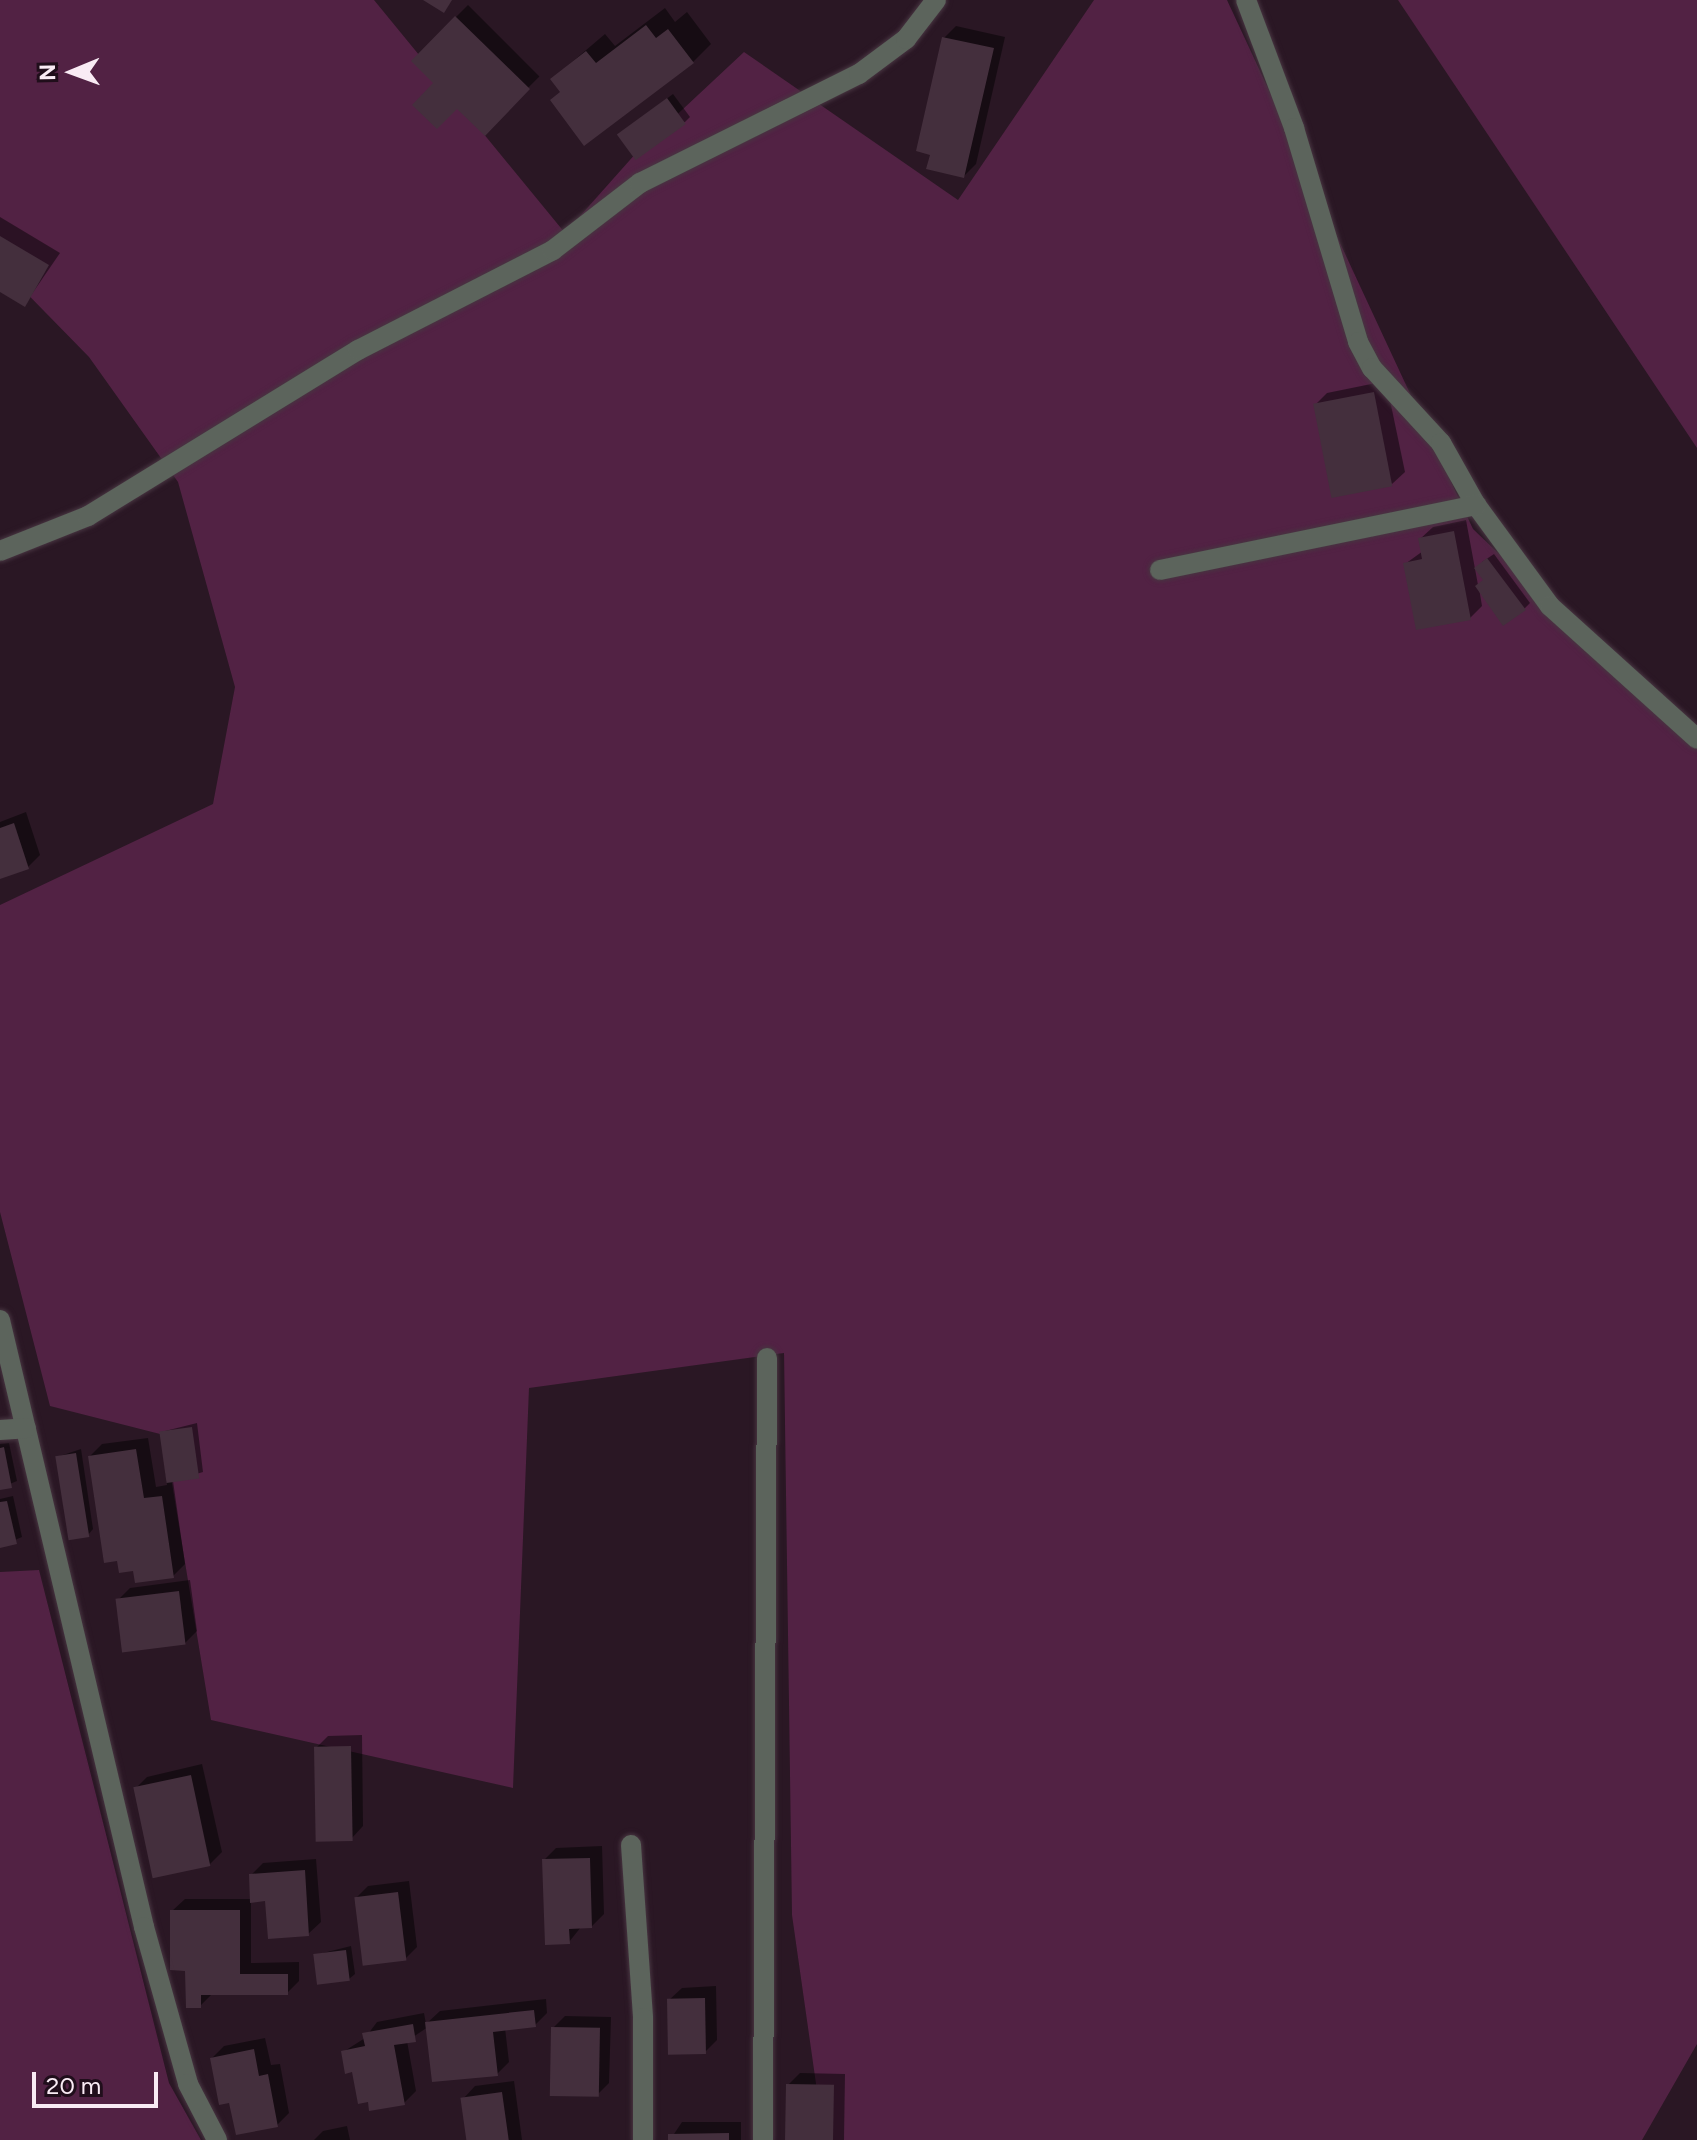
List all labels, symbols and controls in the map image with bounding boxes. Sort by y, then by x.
north arrow [32,32,112,112]
text: N [34,64,61,81]
scale bar [36,2056,162,2106]
text: 20 m [46,2071,101,2100]

